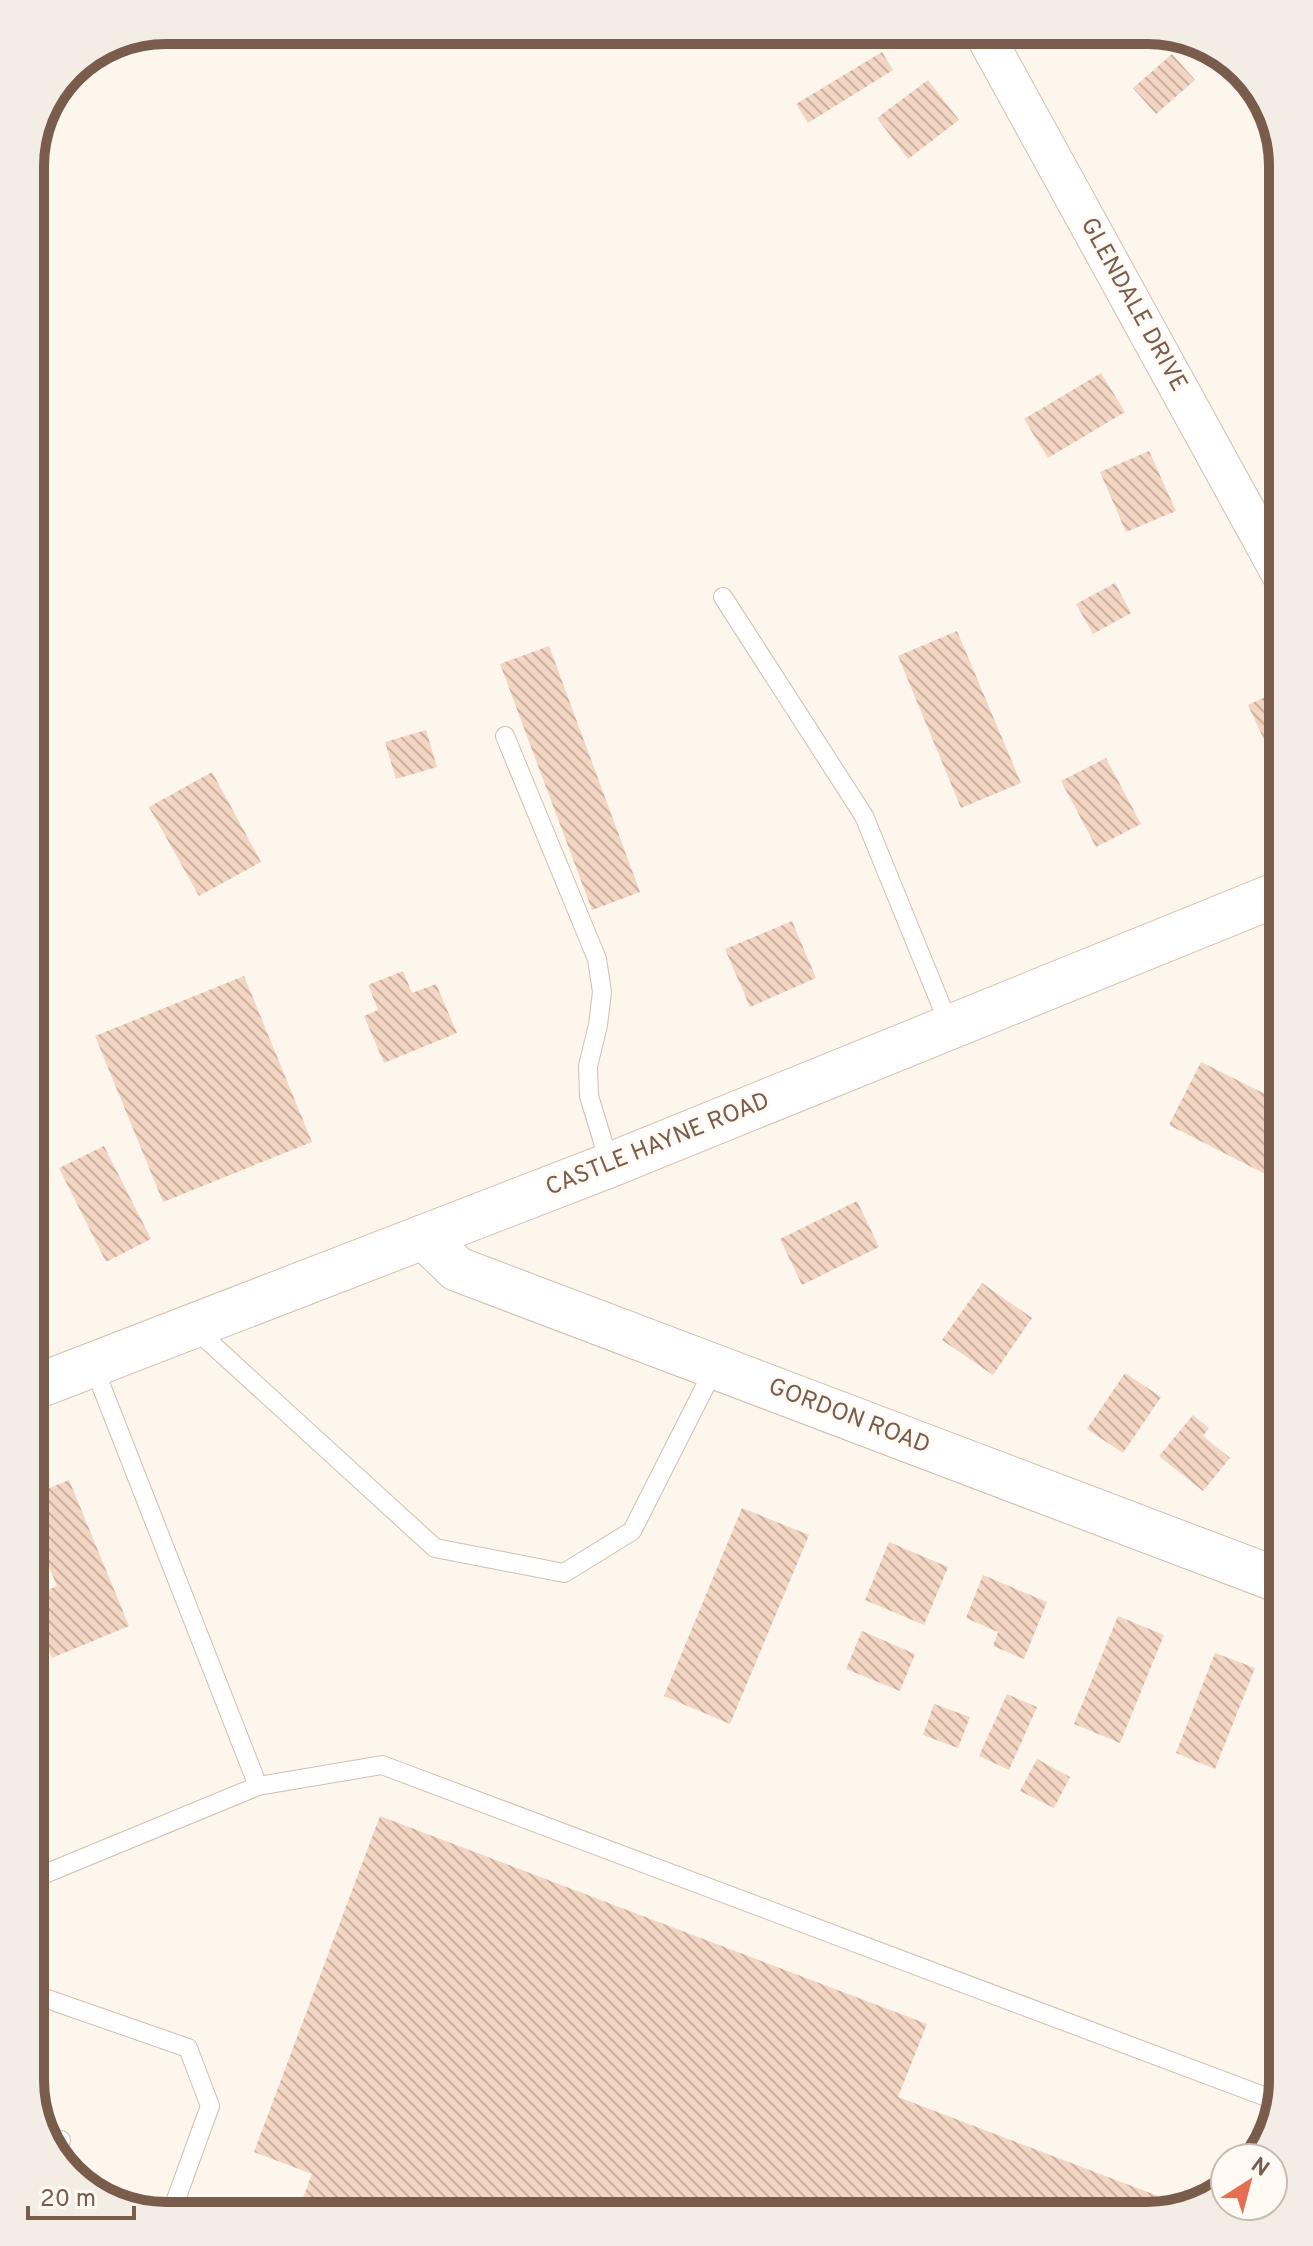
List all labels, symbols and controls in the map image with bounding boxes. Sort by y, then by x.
street label: GLENDALE DRIVE [1073,213,1193,397]
street label: CASTLE HAYNE ROAD [542,1086,774,1204]
street label: GORDON ROAD [764,1372,934,1462]
north arrow [1209,2142,1289,2222]
text: N [1245,2152,1274,2183]
scale bar [28,2170,134,2220]
text: 20 m [40,2185,96,2215]

